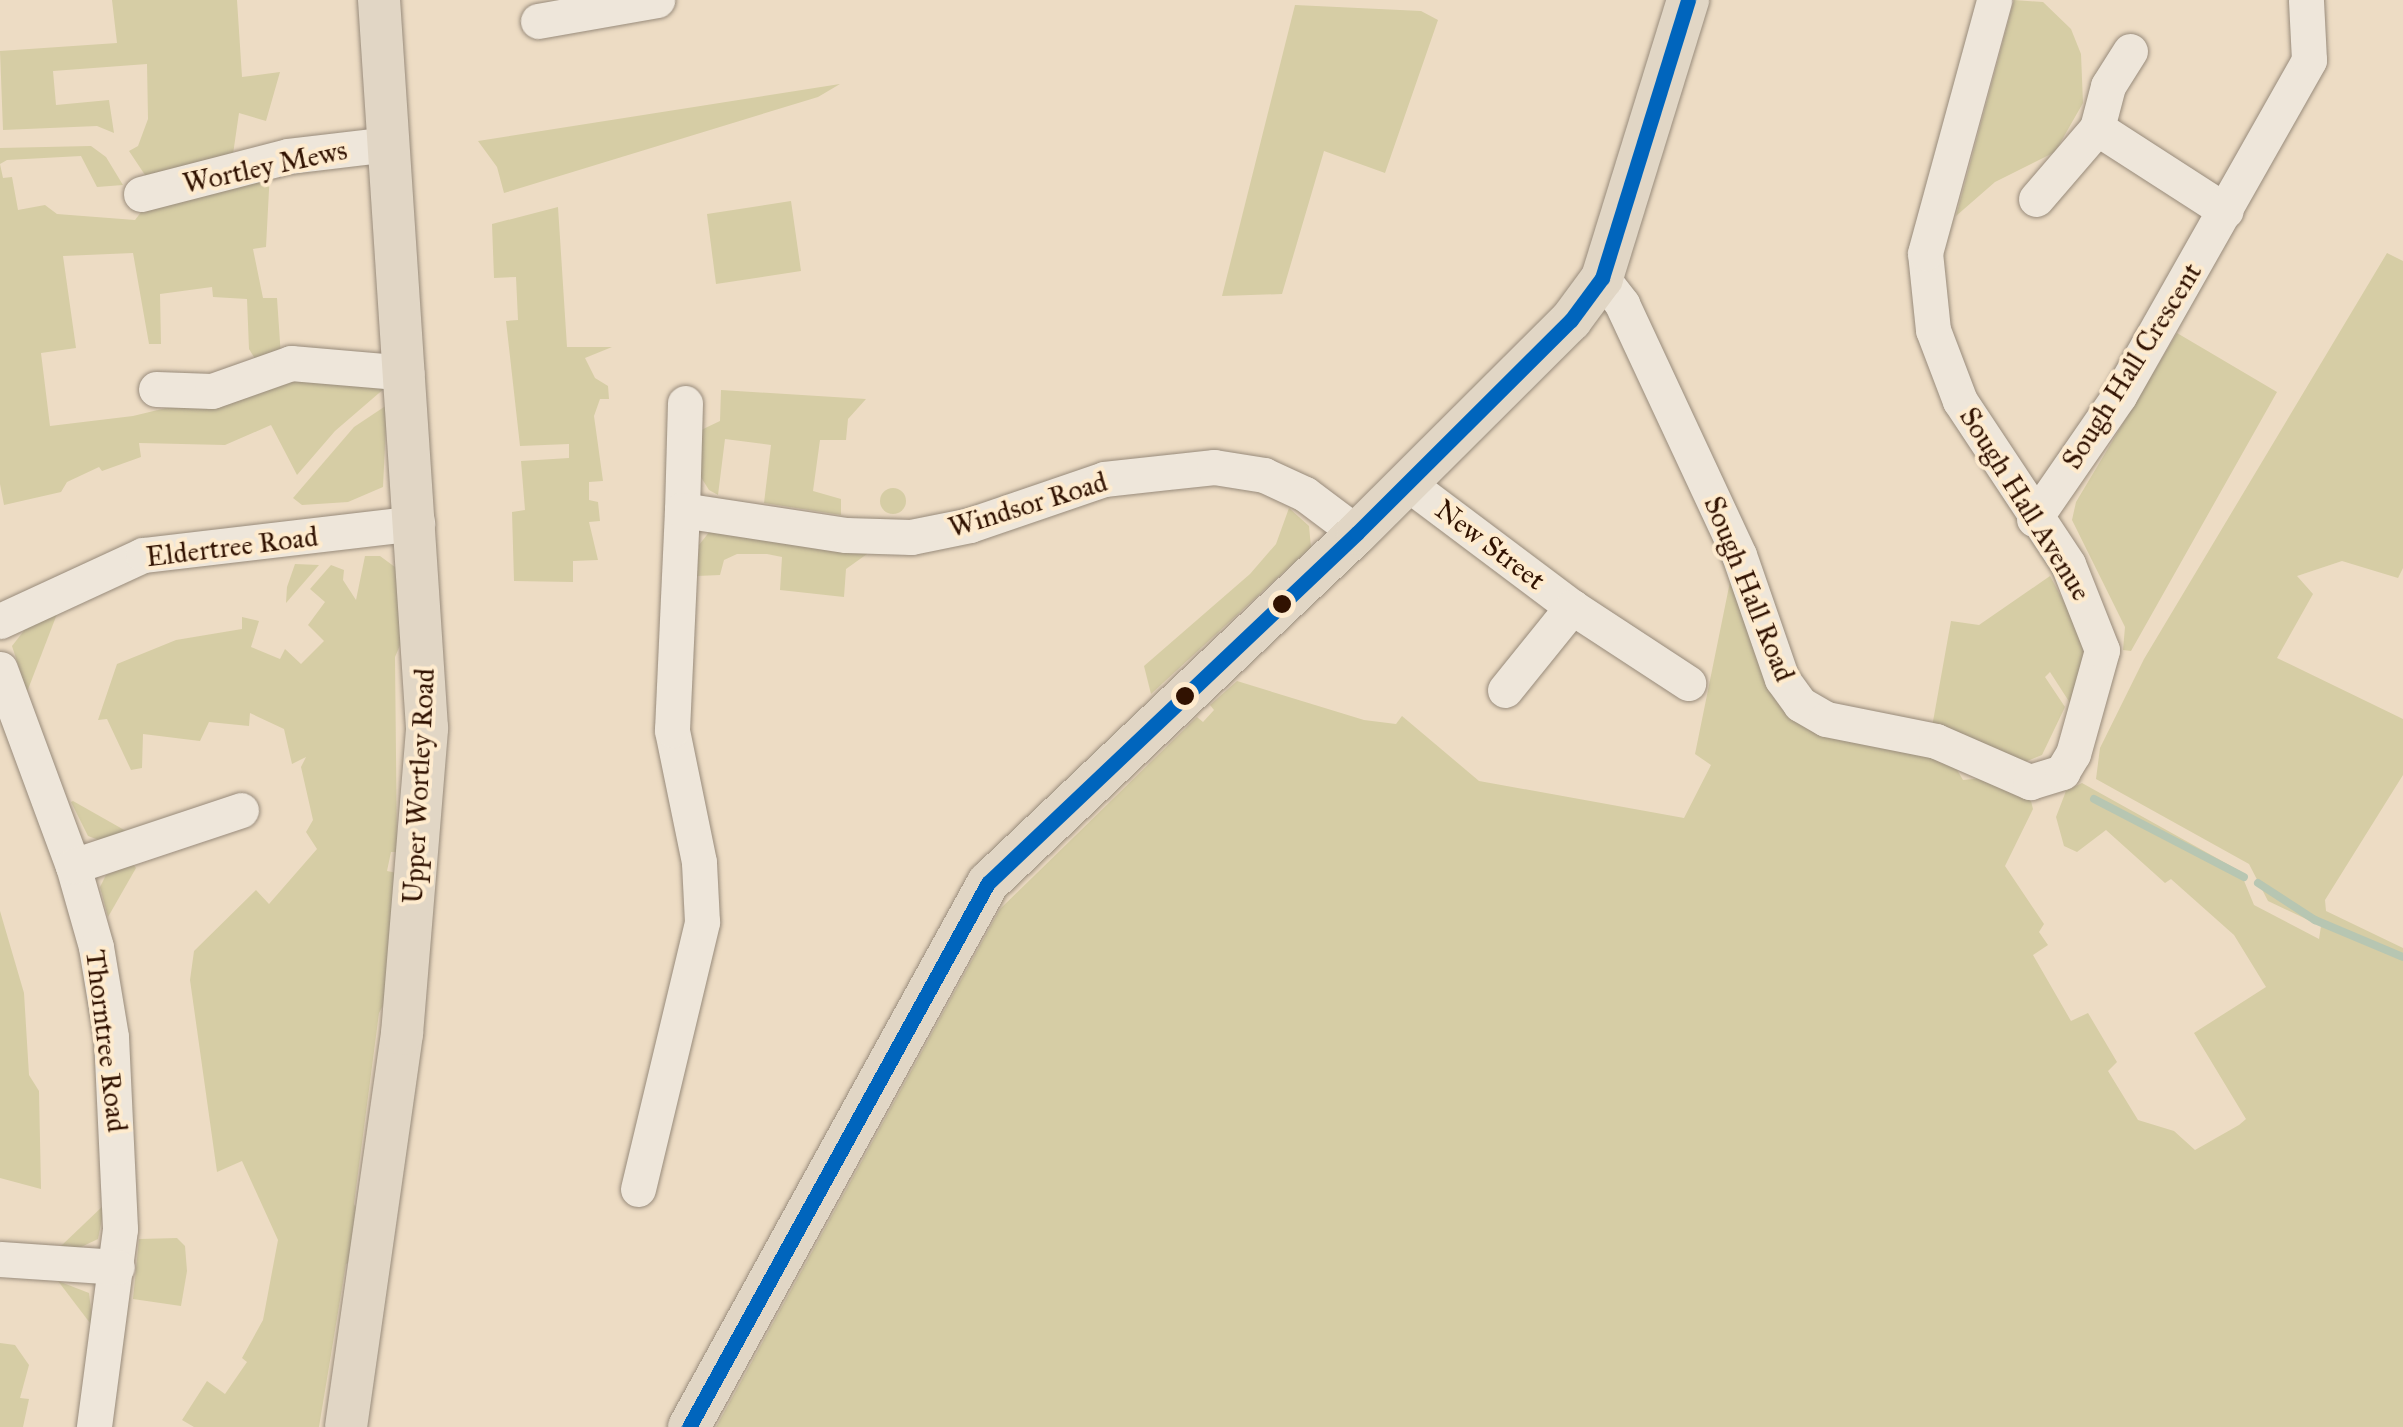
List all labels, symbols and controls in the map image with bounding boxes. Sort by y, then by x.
street label: Wortley Mews [180,133,350,201]
street label: Sough Hall Crescent [2055,257,2209,475]
street label: Sough Hall Avenue [1952,401,2098,607]
street label: Windsor Road [945,465,1111,545]
street label: Sough Hall Road [1697,491,1801,687]
street label: New Street [1428,493,1552,597]
street label: Eldertree Road [144,520,320,574]
unlabelled marker [1272,594,1292,614]
street label: Upper Wortley Road [396,667,442,905]
unlabelled marker [1175,686,1195,706]
street label: Thorntree Road [78,948,134,1134]

